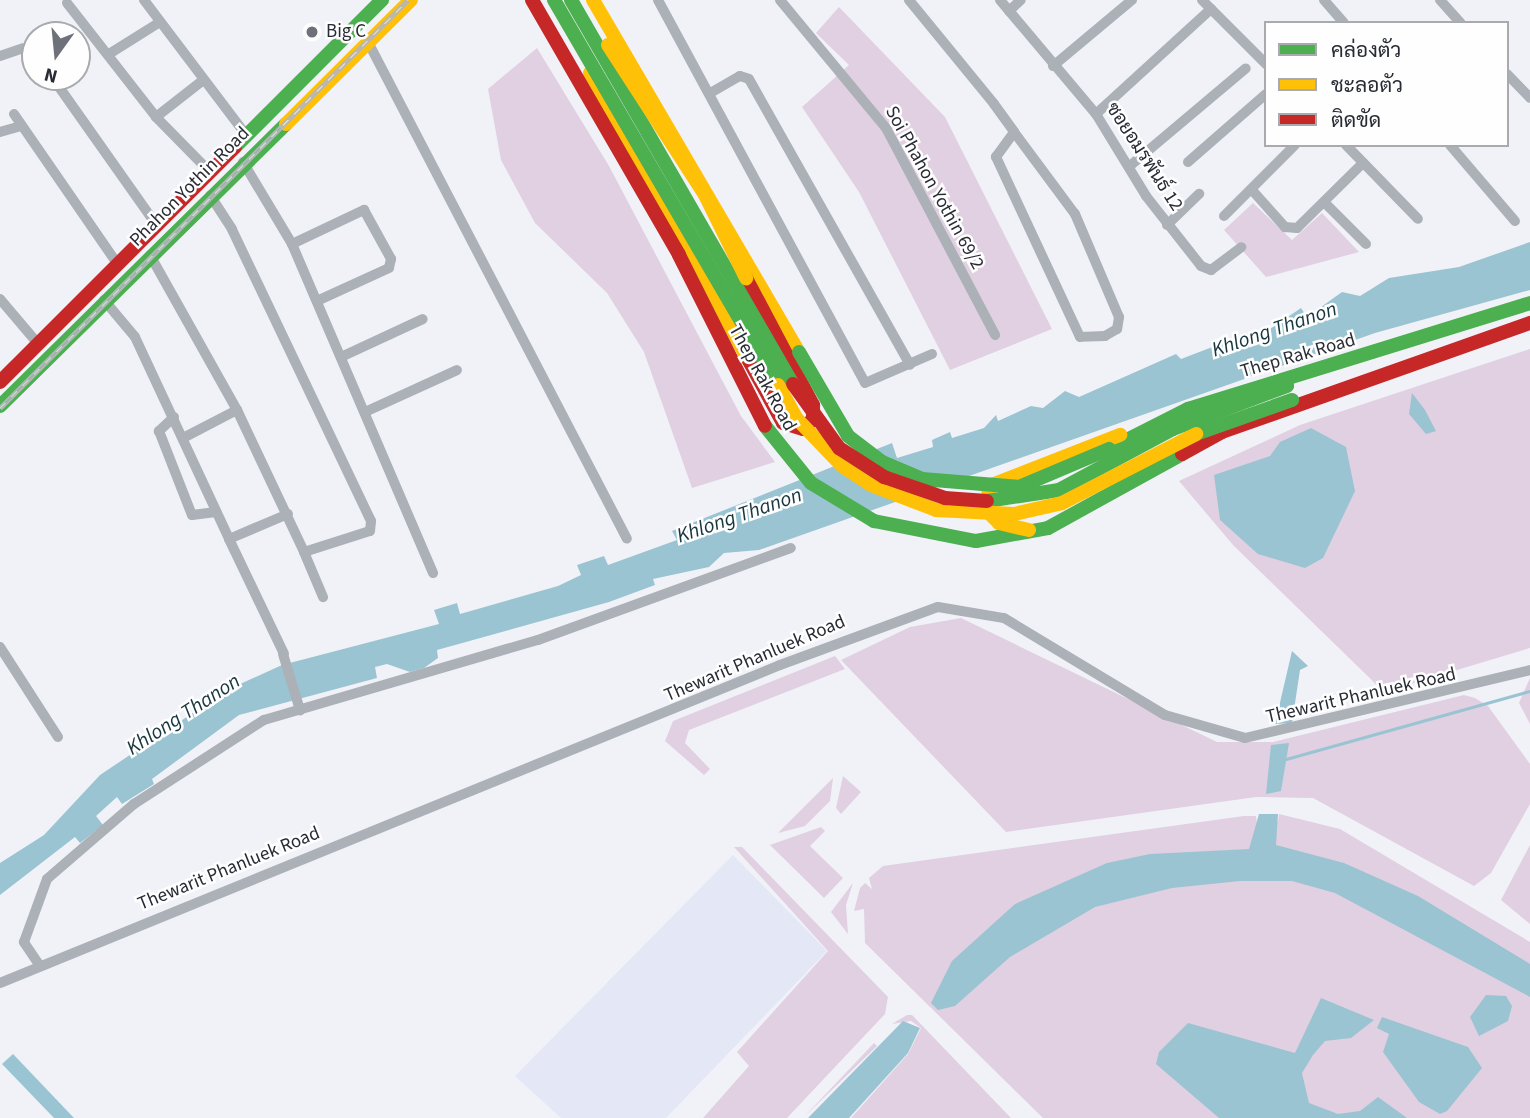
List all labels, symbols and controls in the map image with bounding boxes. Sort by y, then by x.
north arrow [21,21,91,91]
place label: Big C [326,21,366,43]
legend [1264,21,1509,147]
marker: Big C [304,24,320,40]
text: คล่องตัว [1331,35,1401,65]
text: N [41,60,61,90]
text: ชะลอตัว [1331,70,1403,100]
street label: ซอยอมรพันธ์ 12 [1101,99,1187,215]
street label: Soi Phahon Yothin 69/2 [880,102,988,274]
text: ติดขัด [1331,105,1381,135]
street label: Phahon Yothin Road [125,122,255,252]
water label: Khlong Thanon [1208,296,1340,362]
street label: Thep Rak Road [723,321,801,435]
street label: Thep Rak Road [1238,329,1358,383]
water label: Khlong Thanon [673,482,805,548]
street label: Thewarit Phanluek Road [661,611,849,707]
street label: Thewarit Phanluek Road [1264,663,1458,729]
water label: Khlong Thanon [121,668,245,760]
street label: Thewarit Phanluek Road [135,822,323,916]

